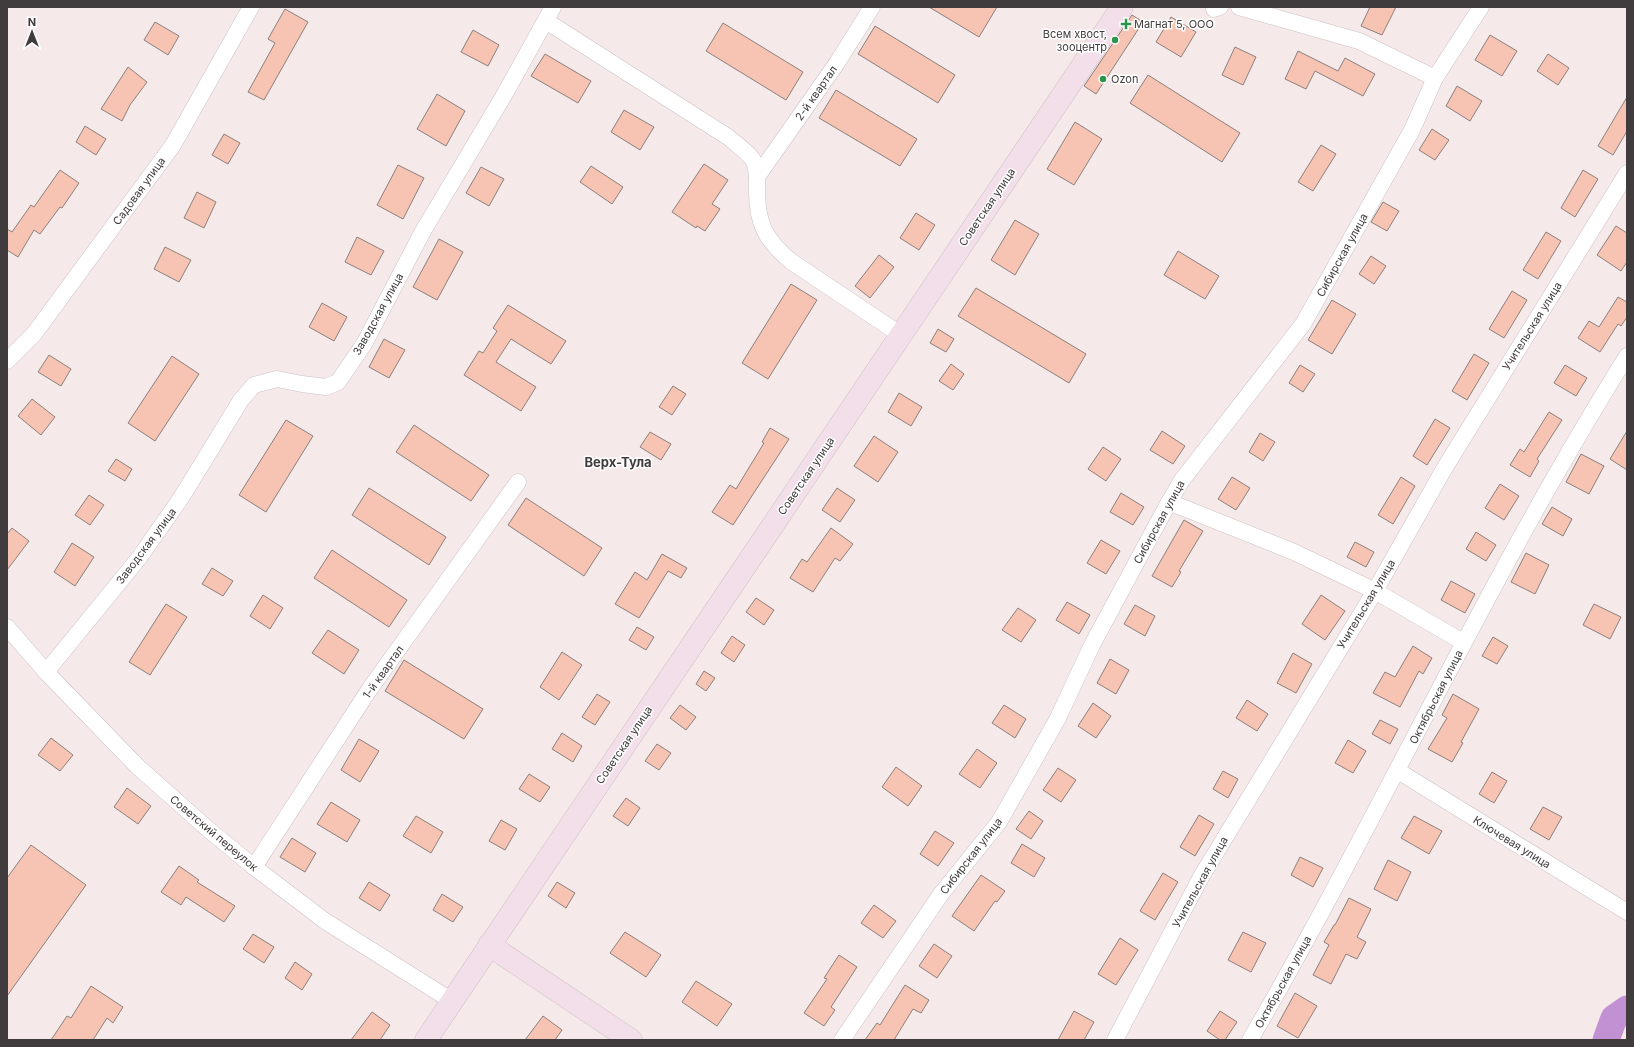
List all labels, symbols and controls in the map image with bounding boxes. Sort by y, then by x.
north arrow [12,12,52,52]
text: N [28,15,36,29]
place label: Магнат 5, ООО [1134,17,1214,31]
marker: Магнат 5, ООО [1121,19,1131,29]
place label: Всем хвост, зооцентр [1043,27,1107,54]
marker: Всем хвост, зооцентр [1110,35,1120,45]
street label: 2-й квартал [792,63,840,123]
place label: Ozon [1111,72,1138,86]
marker: Ozon [1098,74,1108,84]
street label: Садовая улица [110,154,168,228]
street label: Советская улица [956,165,1018,249]
street label: Сибирская улица [1313,211,1371,299]
street label: Заводская улица [350,271,406,357]
street label: Учительская улица [1499,279,1565,373]
street label: Советская улица [775,434,837,518]
district label: Верх-Тула [584,454,652,470]
street label: Сибирская улица [1130,478,1188,566]
street label: Заводская улица [113,505,179,587]
street label: Учительская улица [1334,557,1398,651]
street label: 1-й квартал [360,643,406,701]
street label: Октябрьская улица [1406,648,1466,746]
street label: Советская улица [593,703,655,787]
street label: Советский переулок [167,792,261,874]
street label: Ключевая улица [1471,813,1553,871]
street label: Сибирская улица [937,815,1005,897]
street label: Учительская улица [1169,834,1231,930]
street label: Октябрьская улица [1252,933,1314,1031]

